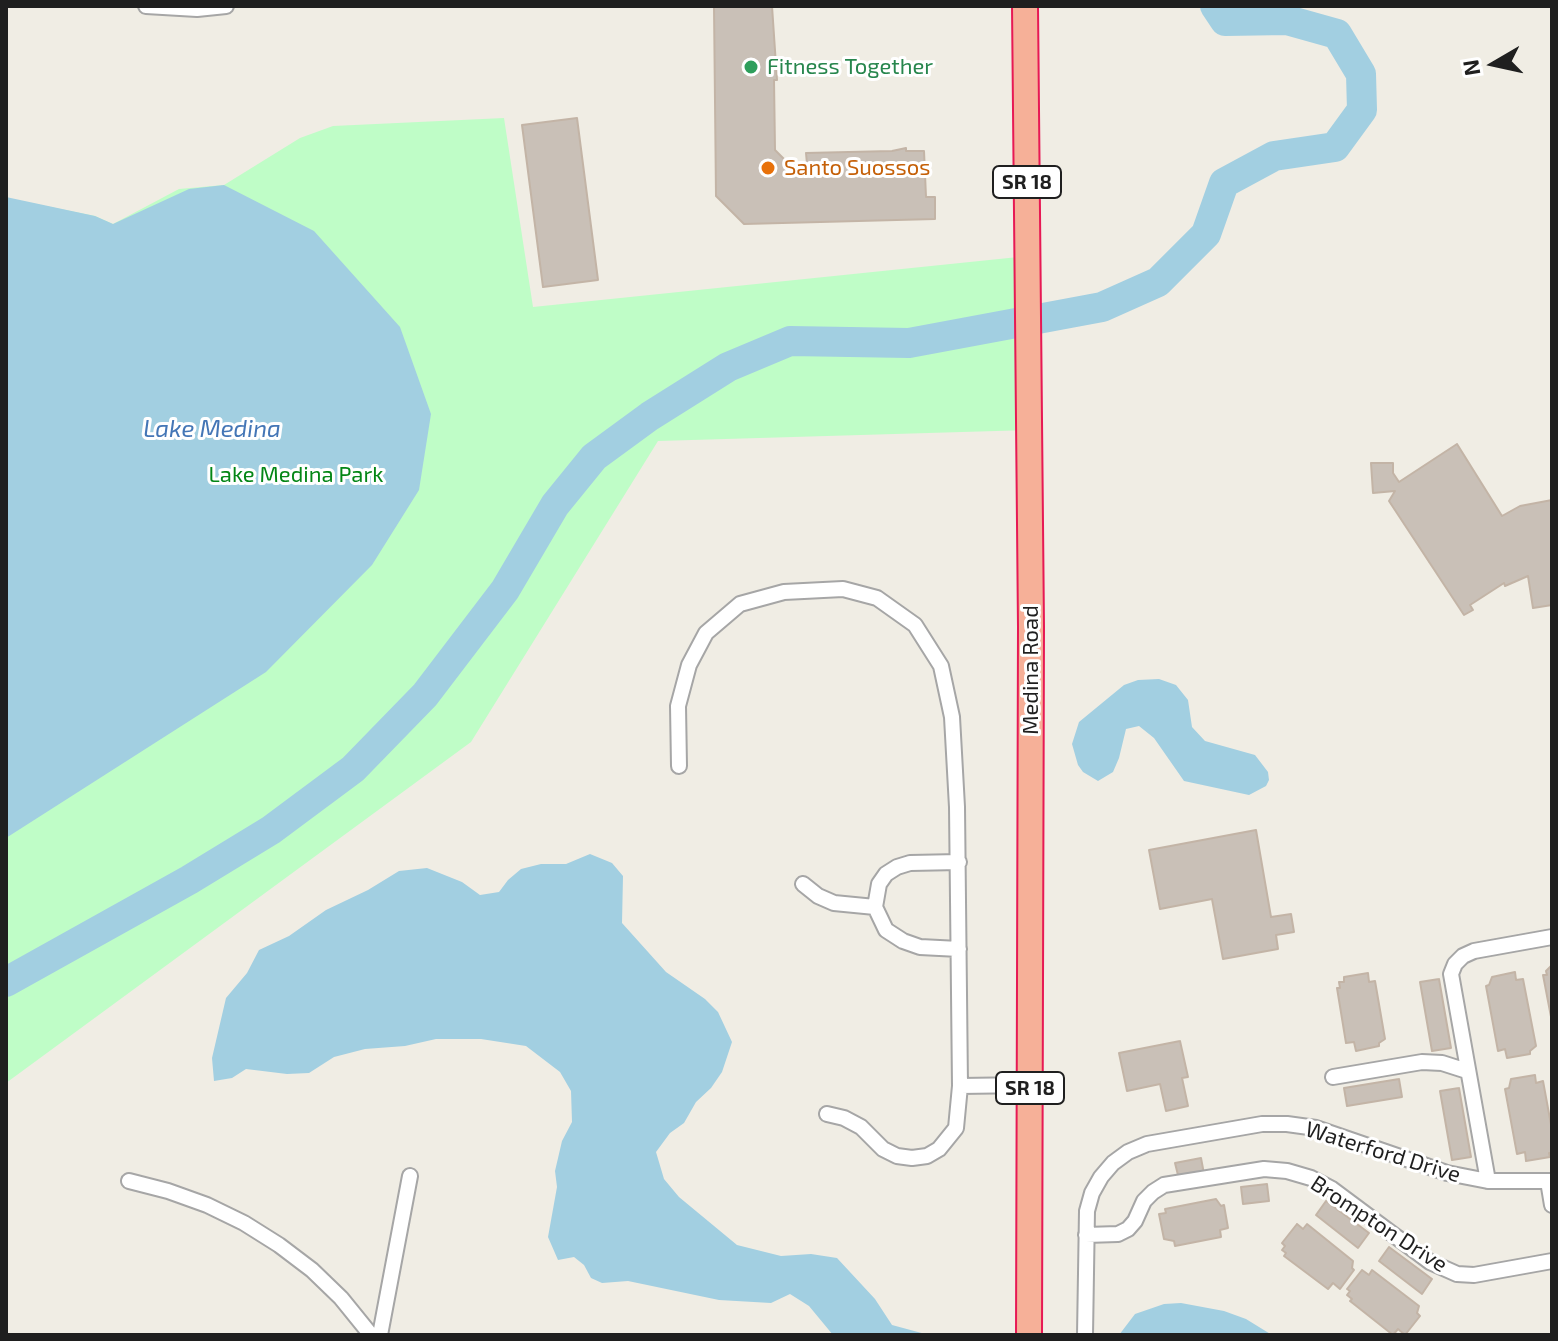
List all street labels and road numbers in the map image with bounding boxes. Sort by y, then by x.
road number: SR 18 [993,166,1061,198]
street label: Medina Road [1018,605,1044,735]
road number: SR 18 [996,1072,1064,1104]
street label: Waterford Drive [1302,1116,1464,1188]
street label: Brompton Drive [1306,1170,1452,1278]

